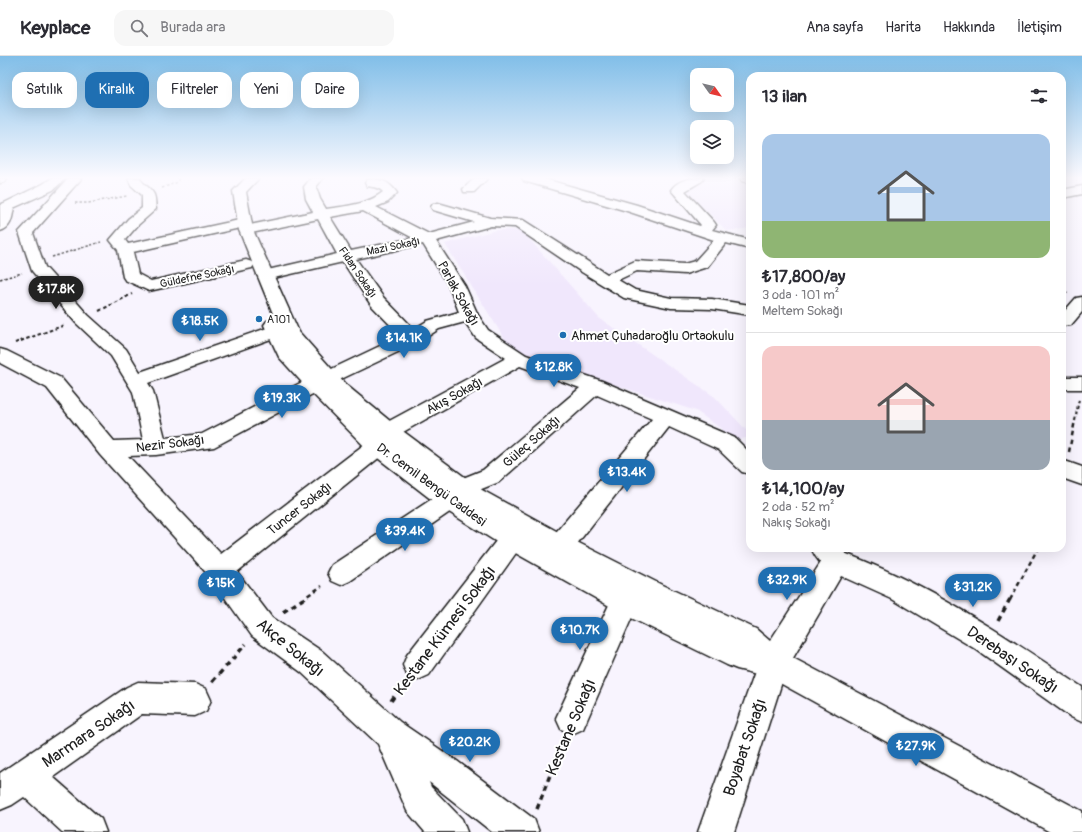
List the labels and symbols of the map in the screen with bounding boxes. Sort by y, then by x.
north arrow [690,68,734,112]
street label: Mazi Sokağı [365,234,421,259]
street label: Fidan Sokağı [336,244,379,300]
street label: Parlak Sokağı [434,259,482,328]
street label: Güldefne Sokağı [159,262,236,291]
pin: ₺17.8K [23,276,89,310]
pin: ₺18.5K [167,308,233,342]
place label: A101 [267,313,290,326]
marker: A101 [254,314,264,324]
pin: ₺14.1K [371,325,437,359]
place label: Ahmet Çuhadaroğlu Ortaokulu [571,328,734,344]
marker: Ahmet Çuhadaroğlu Ortaokulu [558,330,568,340]
pin: ₺12.8K [521,354,587,388]
street label: Akış Sokağı [423,374,486,418]
pin: ₺19.3K [249,385,315,419]
street label: Güleç Sokağı [500,413,564,471]
street label: Nezir Sokağı [135,432,205,456]
street label: Dr. Cemil Bengü Caddesi [374,440,489,530]
pin: ₺13.4K [594,459,660,493]
street label: Tuncer Sokağı [264,479,335,539]
pin: ₺39.4K [372,518,438,552]
street label: Kestane Kümesi Sokağı [389,562,500,700]
pin: ₺32.9K [754,567,820,601]
pin: ₺15K [197,570,245,604]
pin: ₺31.2K [940,574,1006,608]
street label: Akçe Sokağı [252,614,328,681]
pin: ₺10.7K [547,617,613,651]
street label: Derebaşı Sokağı [963,622,1062,698]
street label: Kestane Sokağı [542,676,600,779]
street label: Marmara Sokağı [38,695,139,772]
street label: Boyabat Sokağı [719,696,771,799]
pin: ₺20.2K [437,729,503,763]
pin: ₺27.9K [883,733,949,767]

